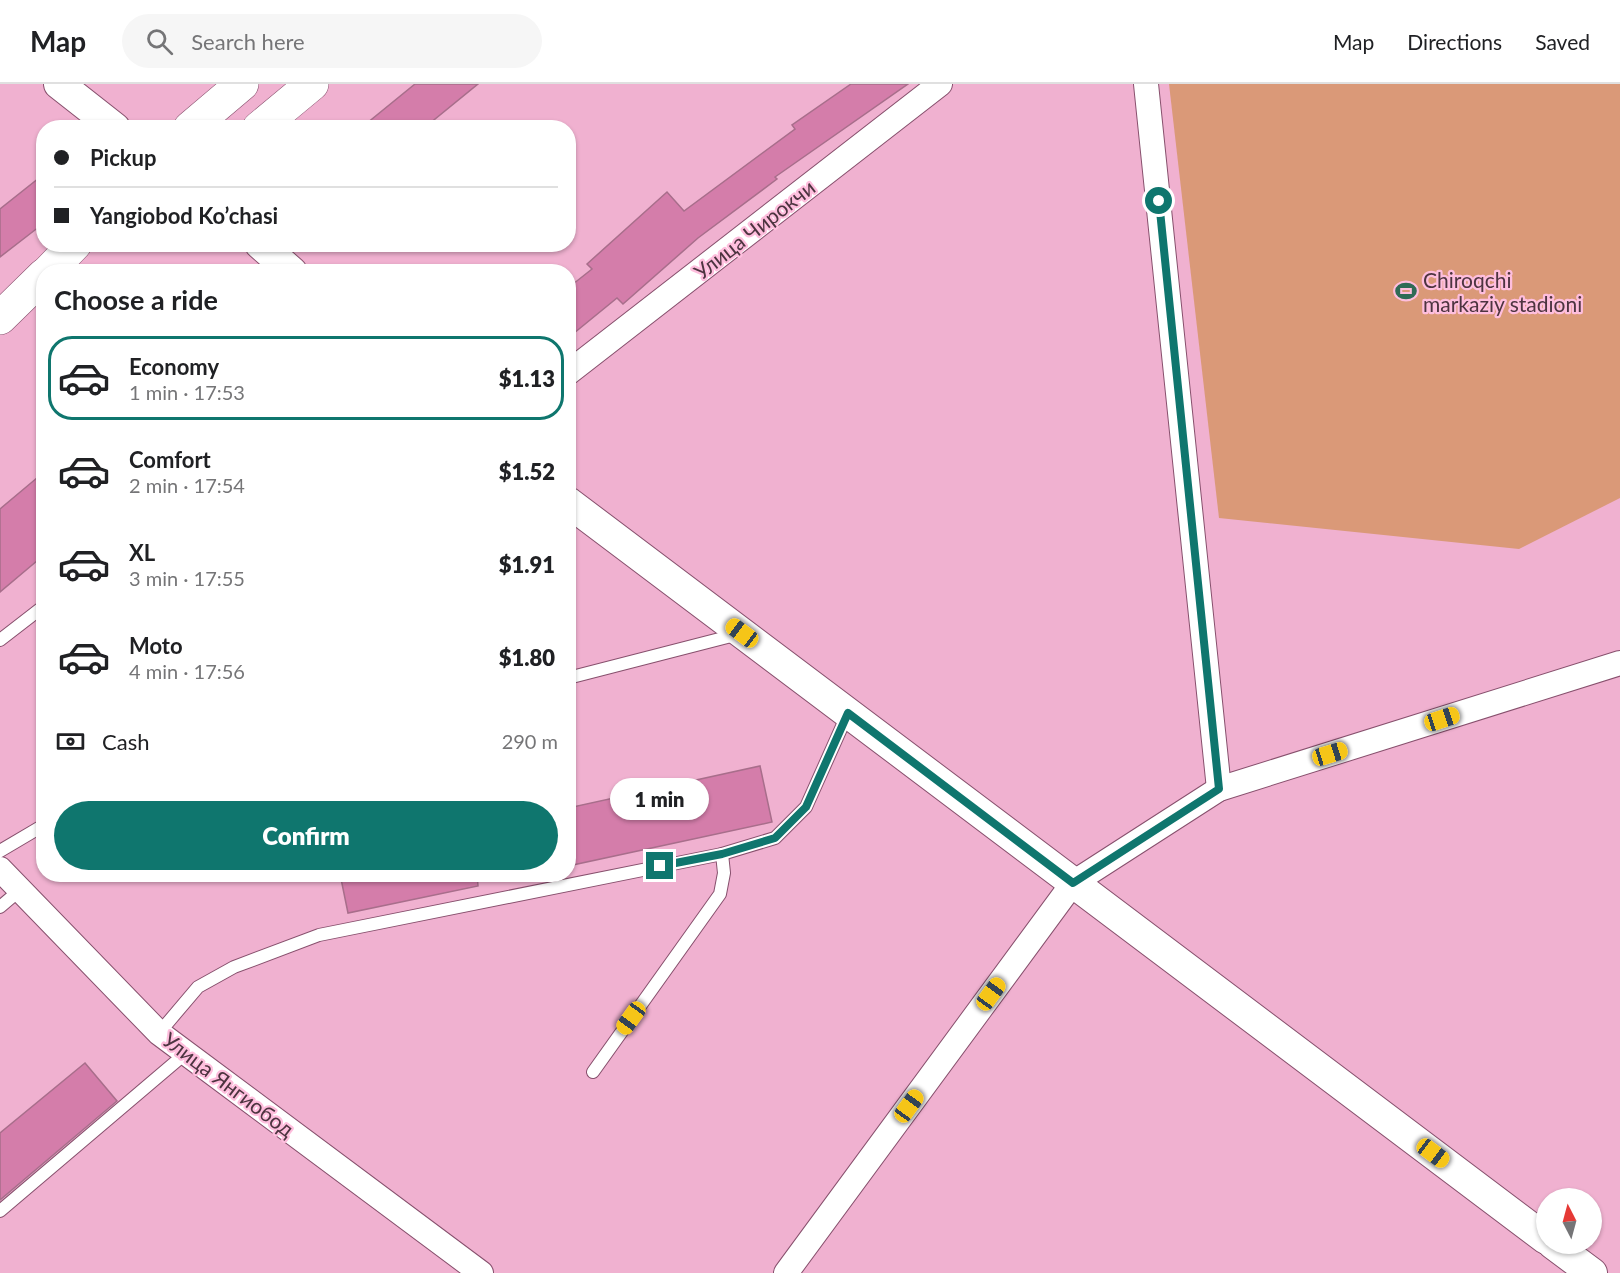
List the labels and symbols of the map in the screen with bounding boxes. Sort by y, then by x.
street label: Улица Чирокчи [689,174,819,284]
route start [1145,187,1172,214]
place label: Chiroqchi markaziy stadioni [1423,267,1582,316]
sports icon: Chiroqchi markaziy stadioni [1394,279,1418,303]
car [722,615,762,651]
car [1422,705,1462,733]
car [1310,740,1350,768]
callout: 1 min [610,779,710,821]
route end [646,852,673,879]
car [973,974,1009,1014]
car [613,998,649,1038]
street label: Улица Янгиобод [158,1026,300,1142]
car [891,1086,927,1126]
car [1413,1135,1453,1171]
north arrow [1536,1188,1602,1254]

